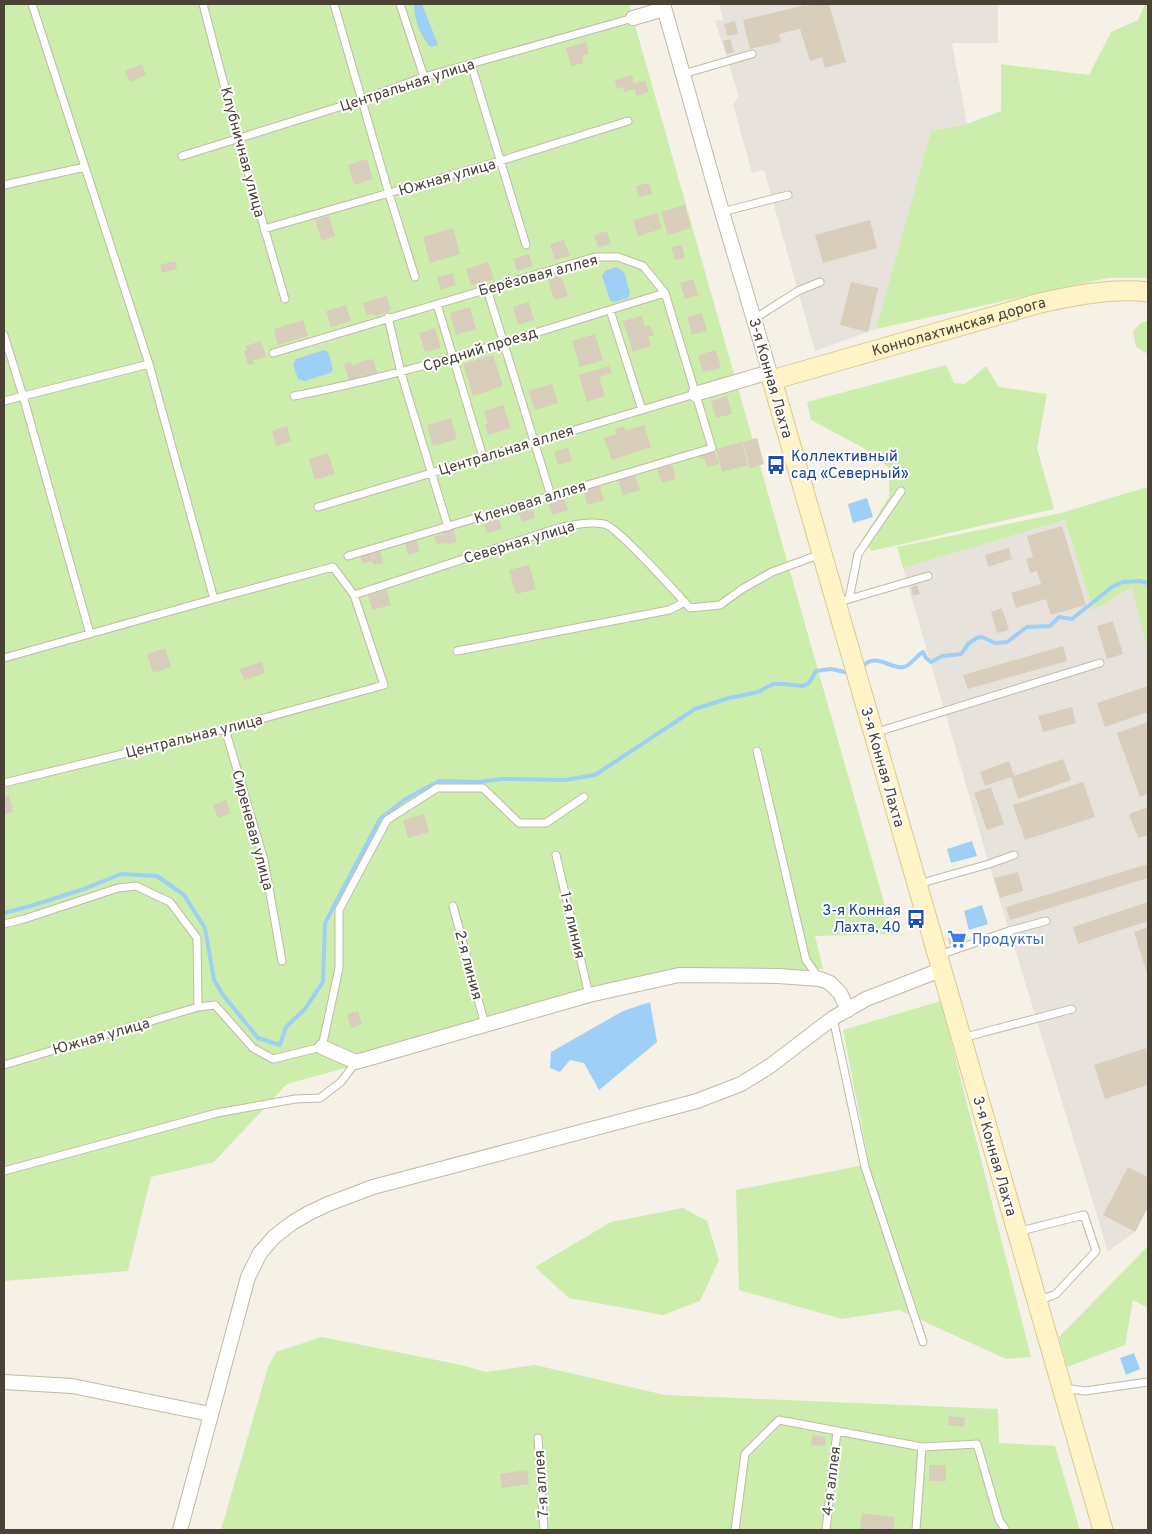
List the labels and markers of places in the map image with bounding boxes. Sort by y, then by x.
place label: Коллективный сад «Северный» [791,448,909,484]
bus stop icon: Коллективный сад «Северный» [765,454,787,476]
place label: 3-я Конная Лахта, 40 [822,902,901,938]
bus stop icon: 3-я Конная Лахта, 40 [905,908,927,930]
supermarket icon: Продукты [946,928,968,950]
place label: Продукты [972,931,1044,950]

